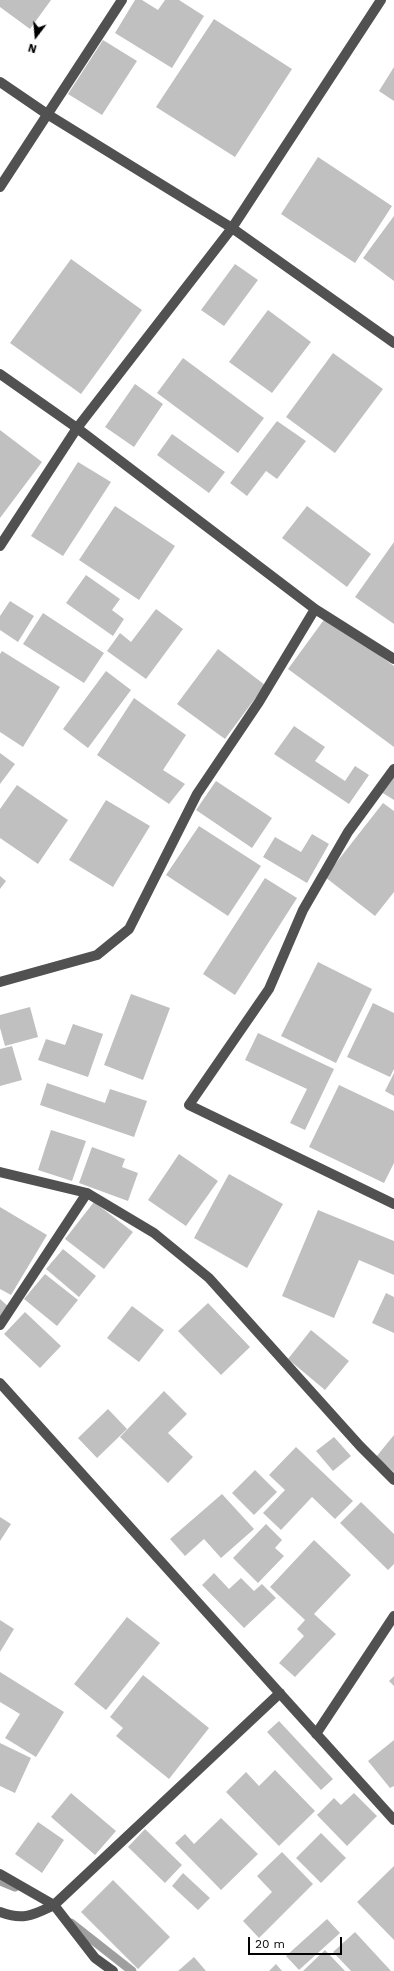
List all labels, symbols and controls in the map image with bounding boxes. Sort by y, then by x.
north arrow [16,16,56,56]
text: N [27,41,38,55]
scale bar [250,1929,344,1955]
text: 20 m [255,1937,285,1951]

